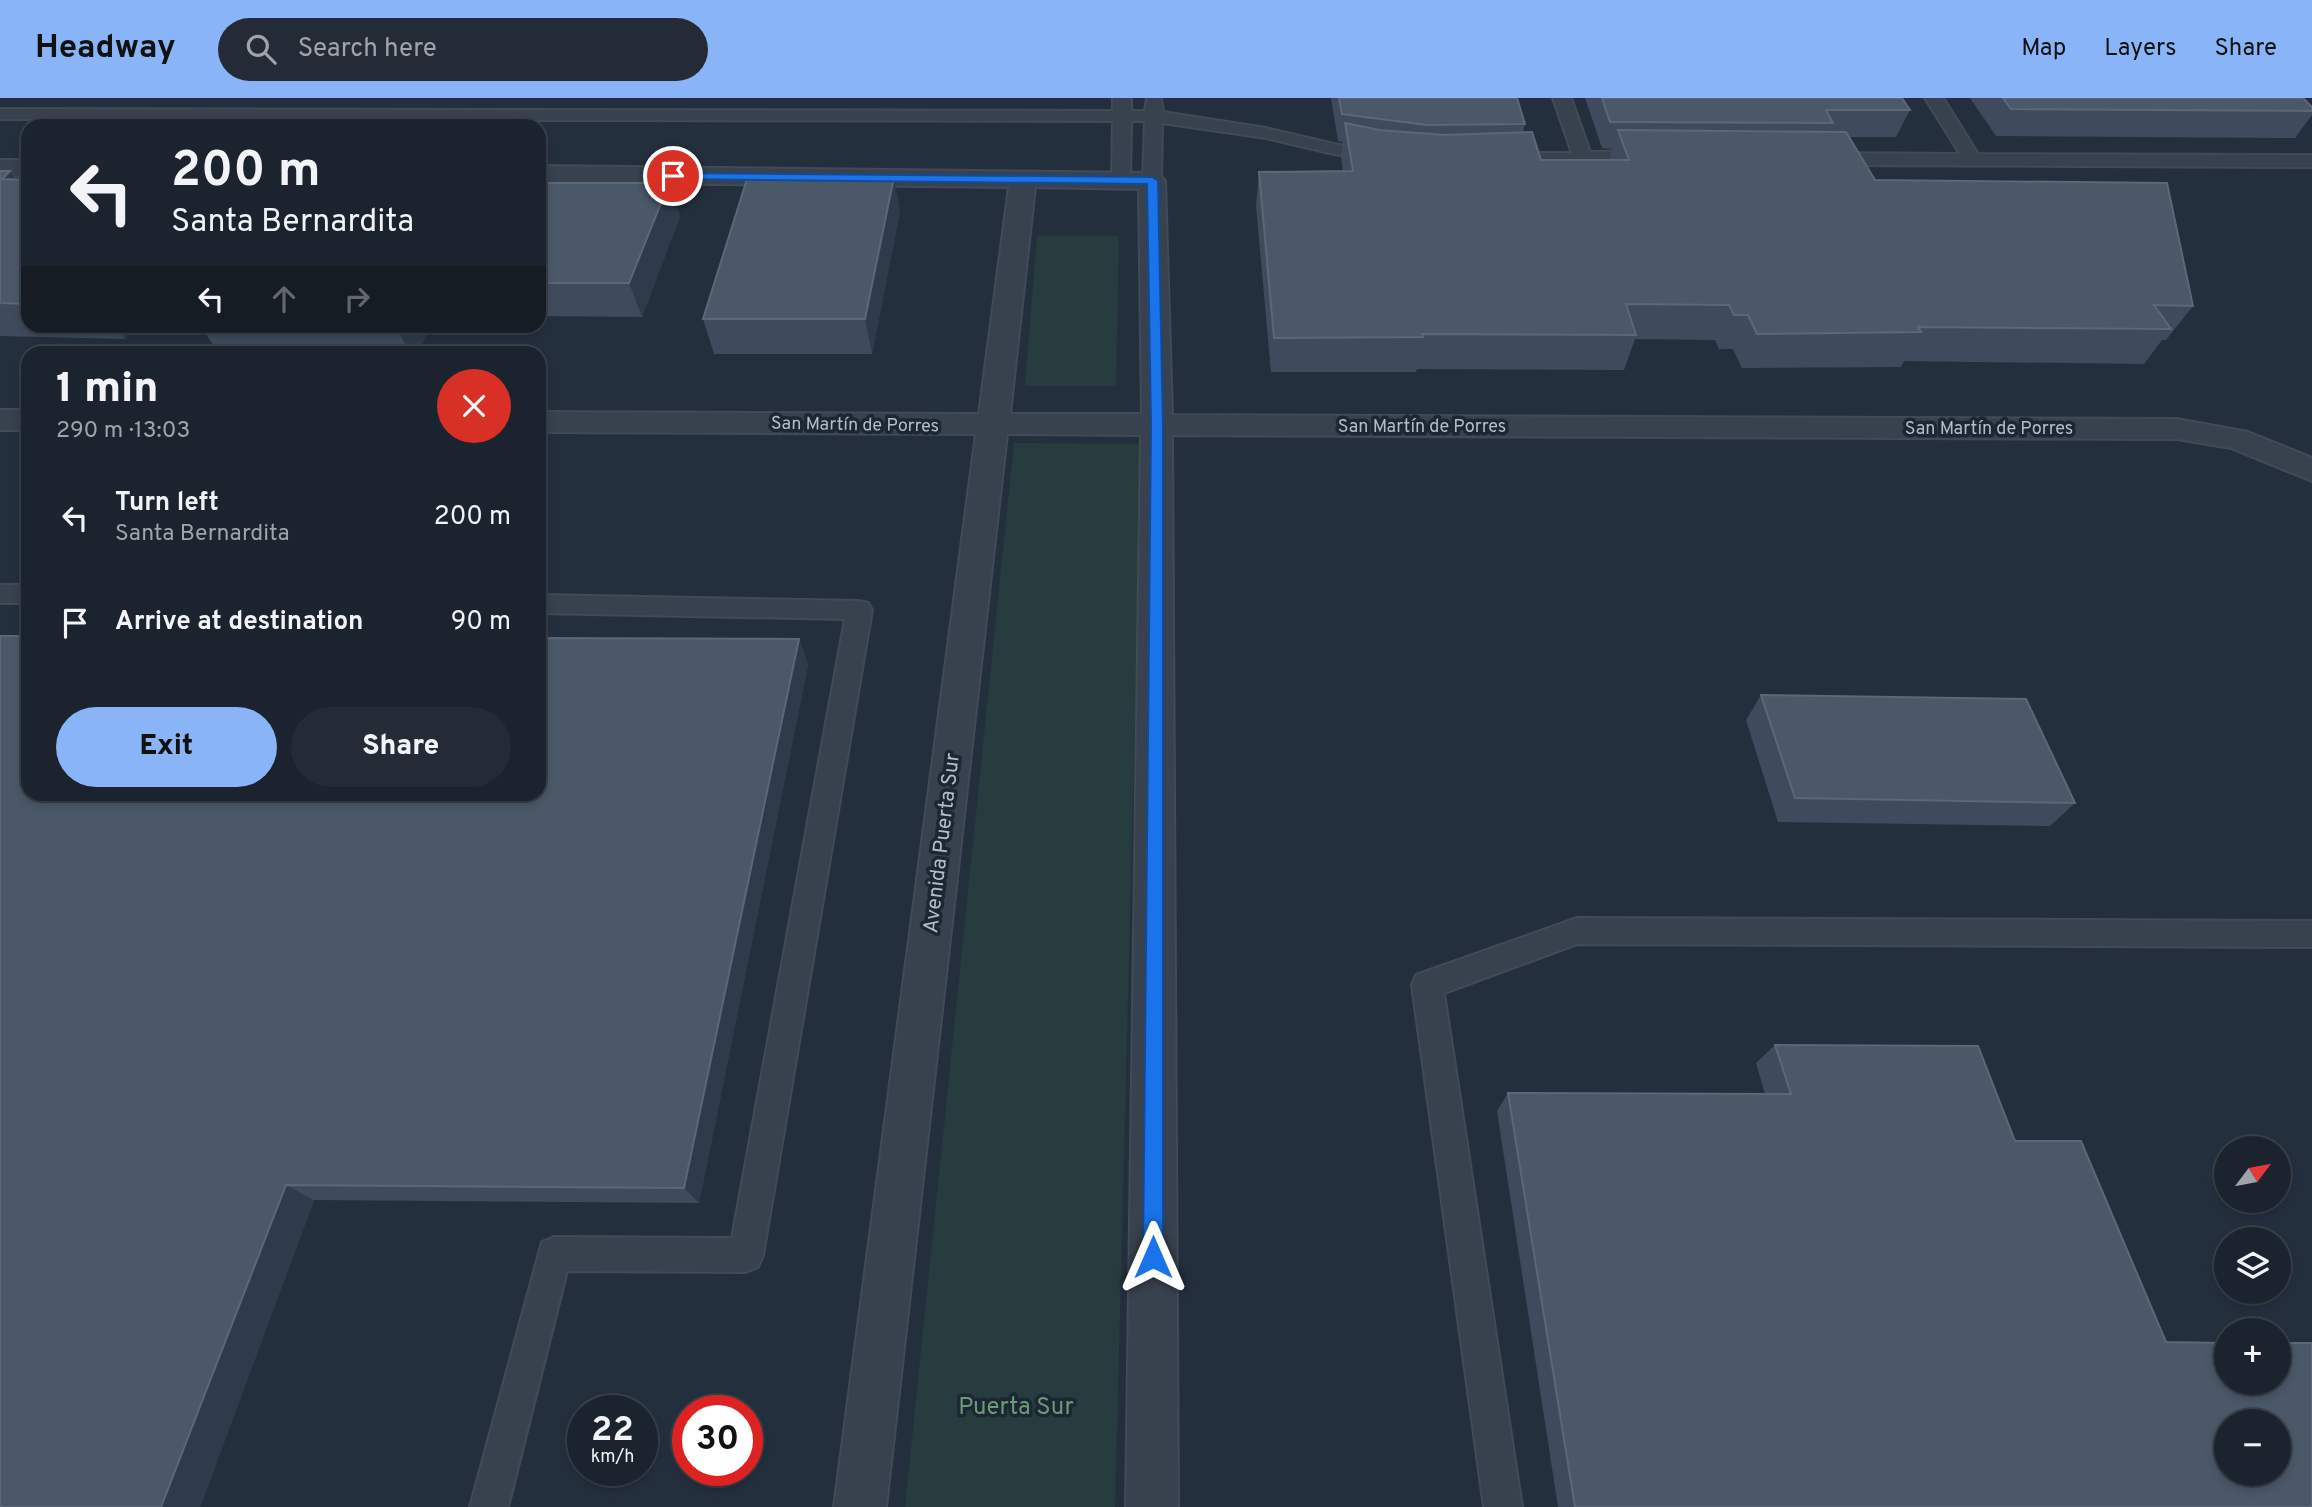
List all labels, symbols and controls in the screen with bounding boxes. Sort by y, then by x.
search box [218,18,708,81]
text: Headway [35,28,176,70]
icon: search [242,30,280,68]
text: Search here [298,33,437,66]
text: Map [2021,34,2066,64]
text: Layers [2104,34,2176,64]
text: Share [2214,34,2277,64]
text: 200 m [171,142,321,204]
pin [643,146,703,206]
icon: left [56,147,147,238]
icon: arrive [654,157,692,195]
text: Santa Bernardita [171,203,414,243]
icon: left [192,280,230,318]
icon: ahead [265,280,303,318]
icon: right [338,280,376,318]
text: 1 min [56,364,159,417]
button: close [437,369,511,443]
street label: San Martín de Porres [771,413,939,438]
street label: San Martín de Porres [1338,416,1506,439]
text: 290 m · 13:03 [56,417,190,446]
street label: San Martín de Porres [1905,418,2073,441]
text: Turn left [115,487,219,520]
icon: left [56,499,94,537]
text: 200 m [434,501,511,534]
text: Santa Bernardita [115,520,290,549]
icon: arrive [56,604,94,642]
text: Arrive at destination [115,606,363,639]
text: 90 m [451,606,511,639]
button: Exit [56,707,277,787]
button: Share [291,707,511,787]
street label: Avenida Puerta Sur [918,752,967,935]
north arrow [2214,1136,2291,1213]
map controls [2214,1136,2291,1486]
position arrow [1116,1220,1190,1294]
button: layers [2214,1227,2291,1304]
button: + [2214,1318,2291,1395]
park label: Puerta Sur [958,1393,1074,1423]
speed limit sign: 30 [672,1395,763,1486]
text: 22 [591,1409,634,1453]
button: − [2214,1409,2291,1486]
text: km/h [591,1446,634,1469]

